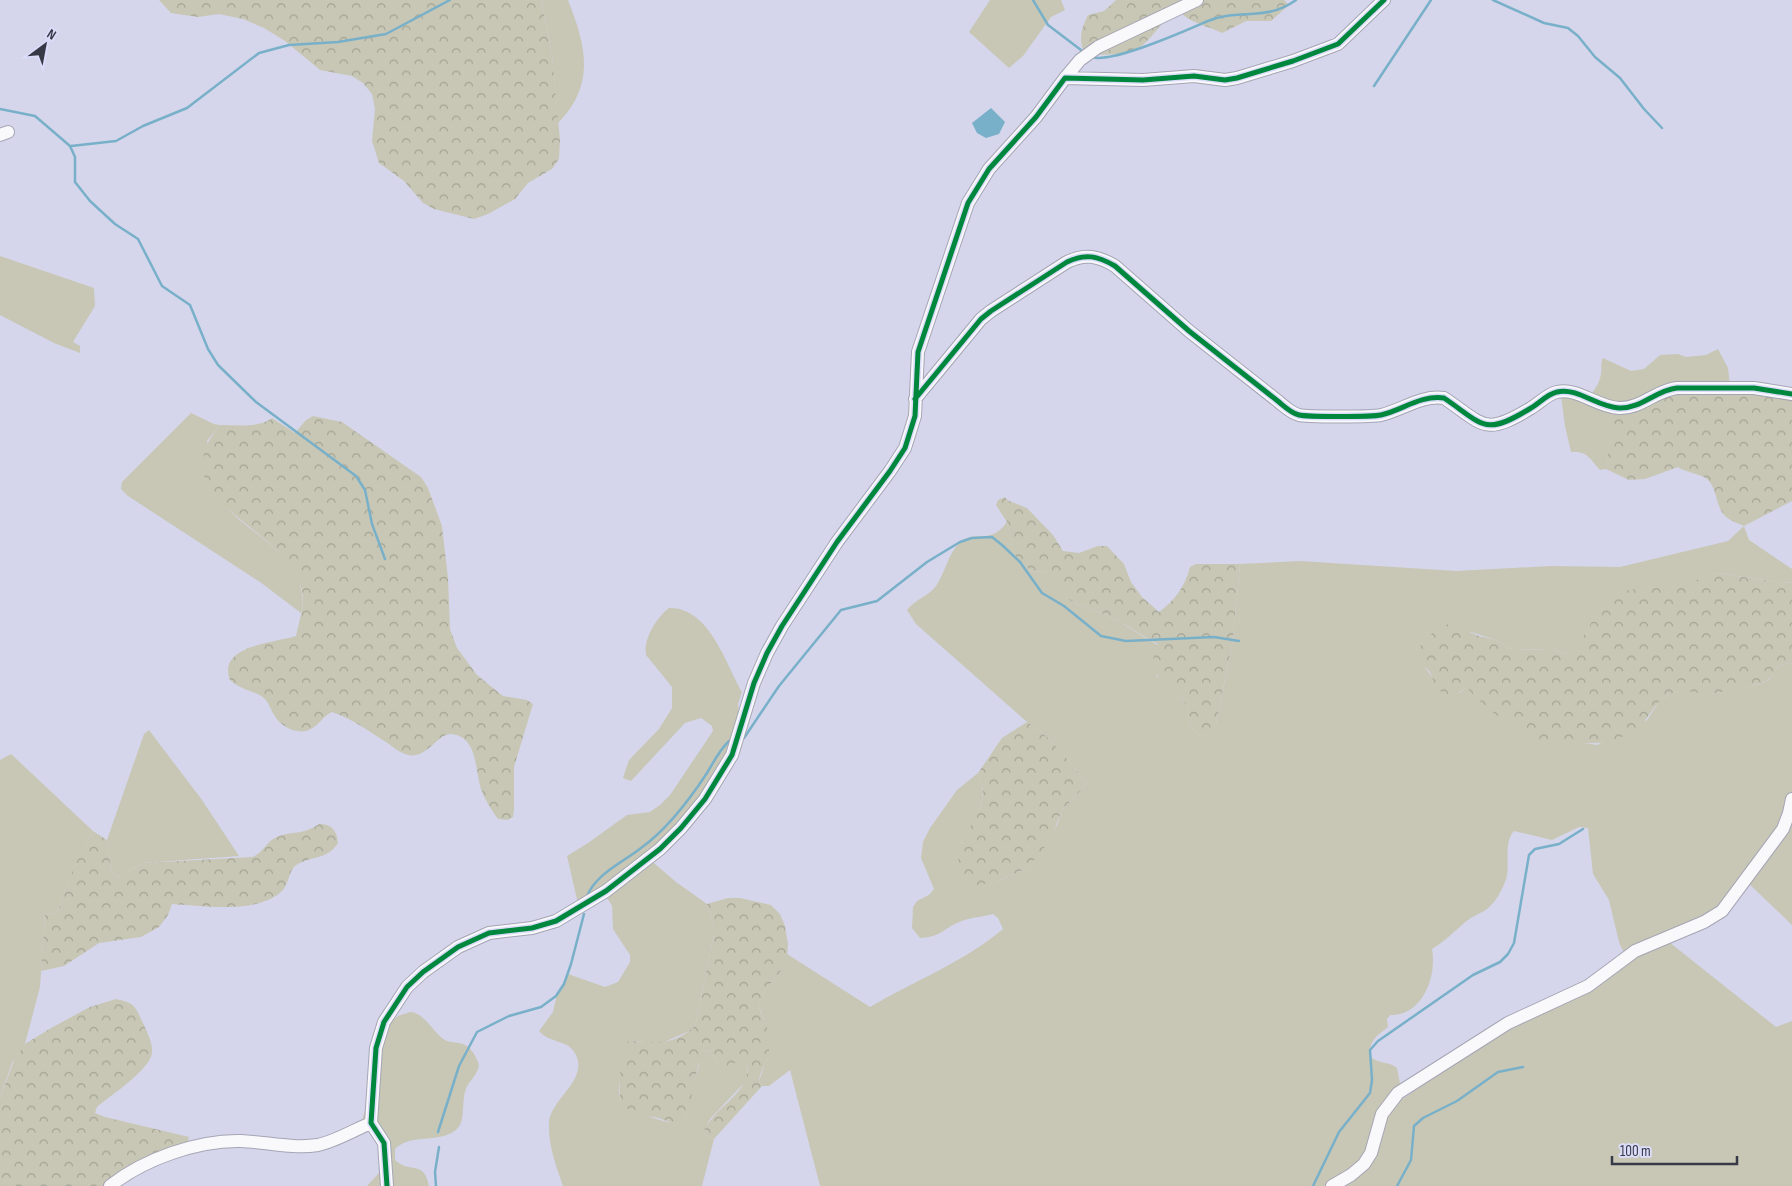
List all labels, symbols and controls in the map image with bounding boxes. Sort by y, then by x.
north arrow [20,20,70,70]
text: N [44,25,59,44]
scale bar [1612,1134,1737,1166]
text: 100 m [1620,1142,1651,1161]

